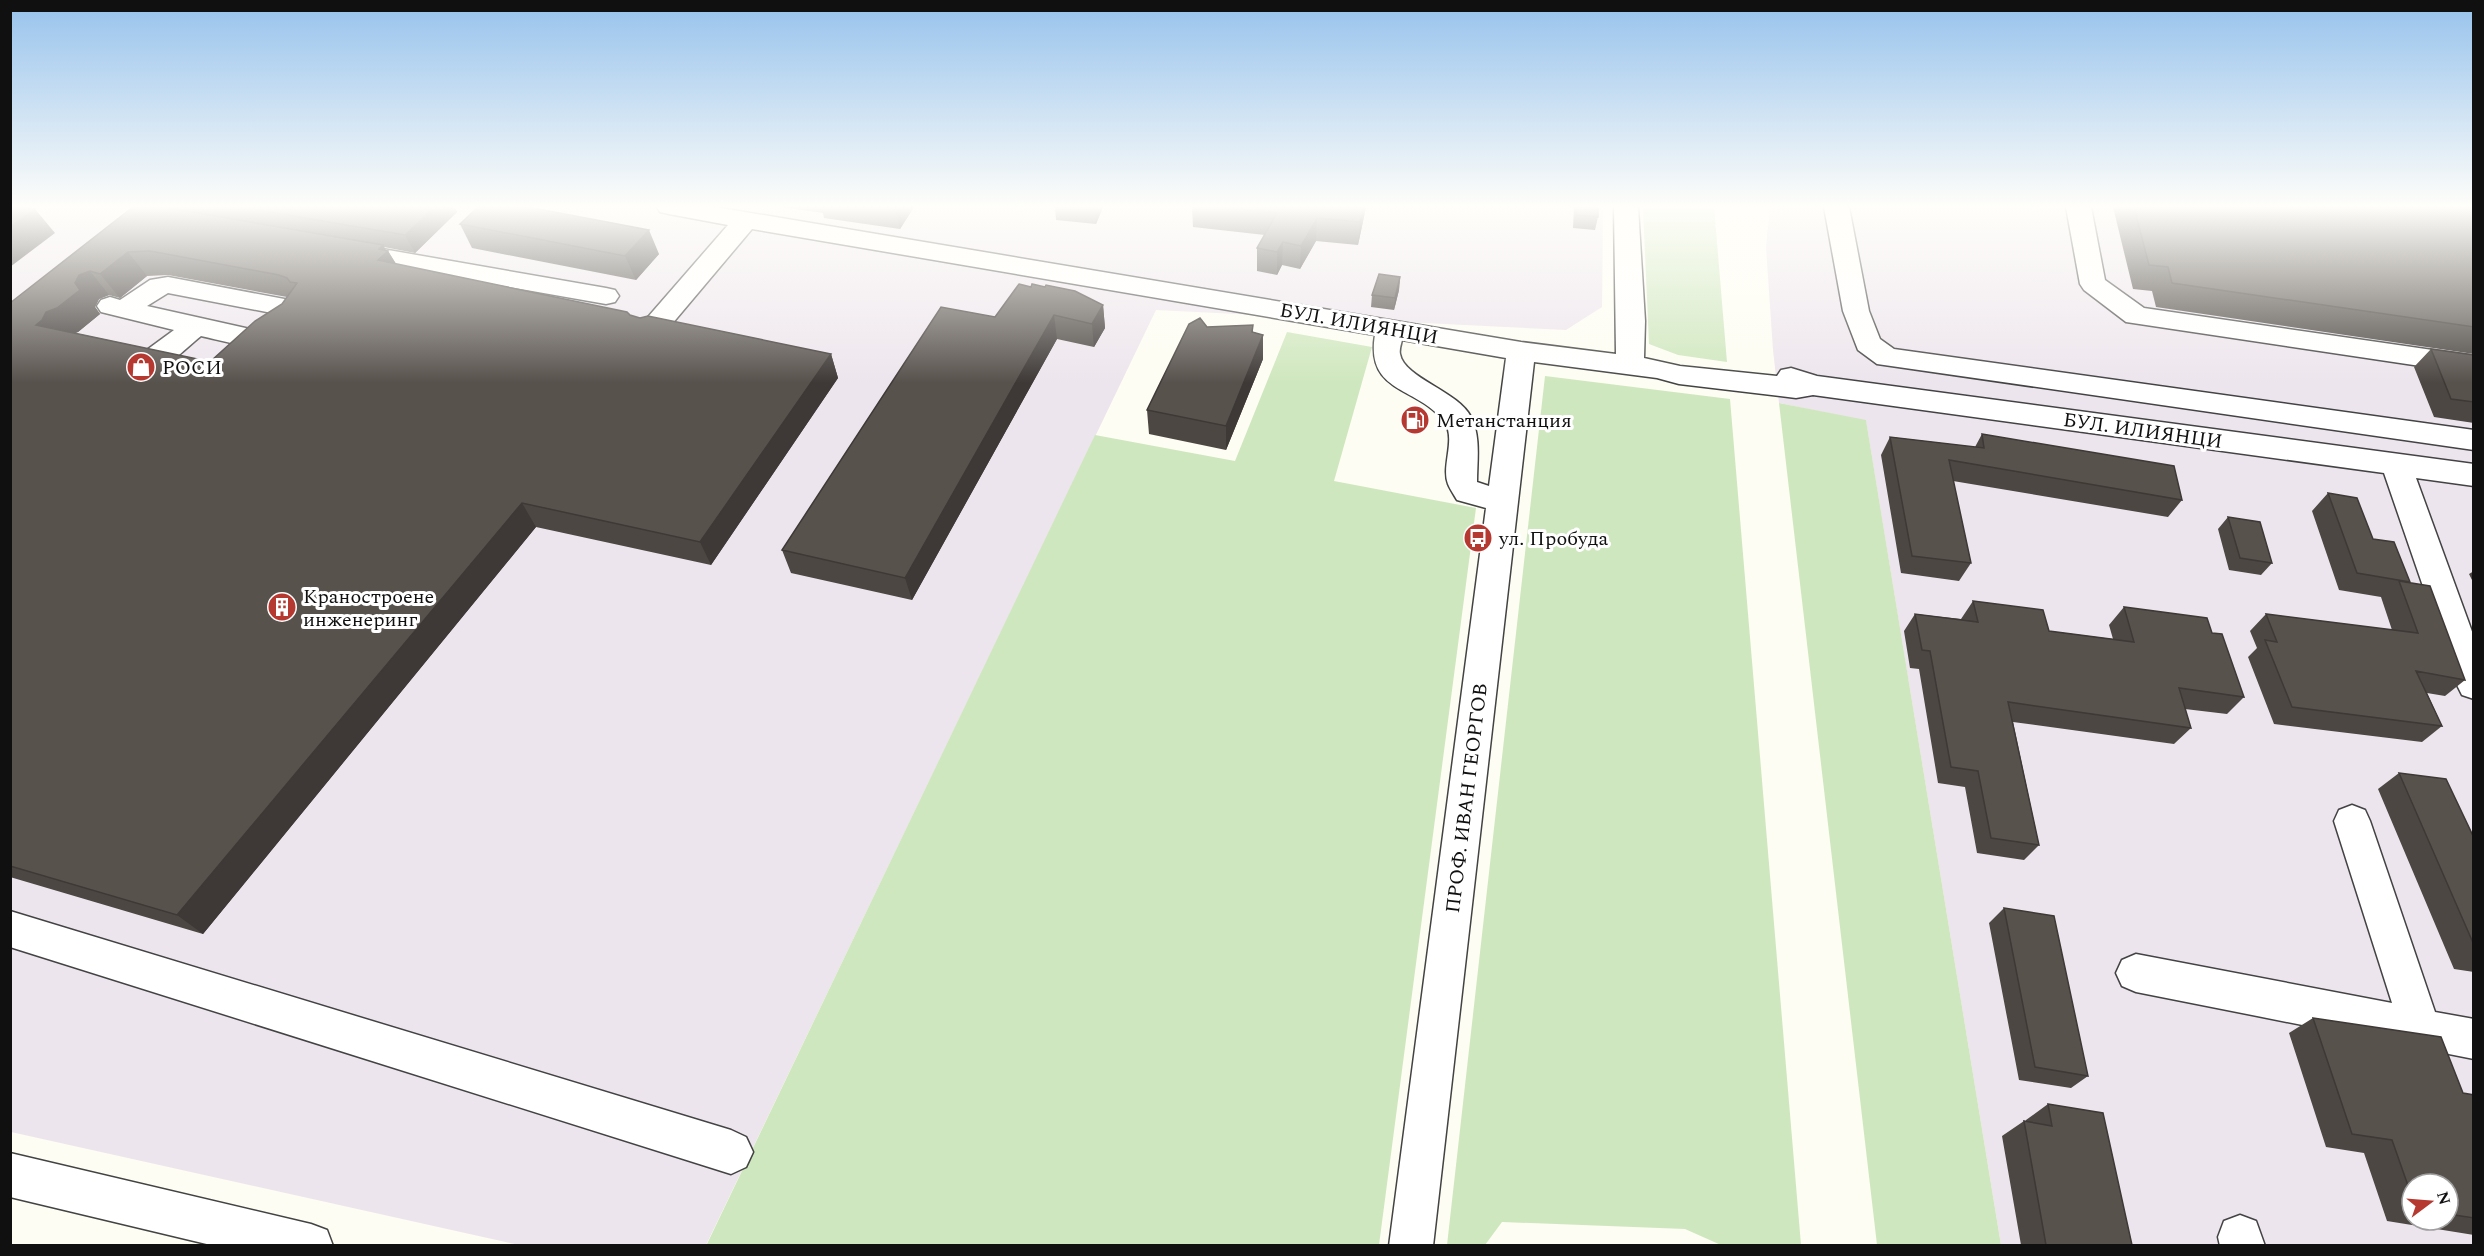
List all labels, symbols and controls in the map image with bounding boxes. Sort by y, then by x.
street label: БУЛ. ИЛИЯНЦИ [1277,295,1440,353]
shop icon: РОСИ [125,351,157,383]
place label: РОСИ [162,353,222,383]
fuel station icon: Метанстанция [1399,404,1431,436]
street label: БУЛ. ИЛИЯНЦИ [2061,405,2224,457]
place label: Метанстанция [1436,406,1572,436]
bus stop icon: ул. Пробуда [1462,522,1494,554]
place label: ул. Пробуда [1498,524,1608,554]
place label: Краностроене инженеринг [303,582,434,635]
building icon: Краностроене инженеринг [266,591,298,623]
street label: ПРОФ. ИВАН ГЕОРГОВ [1438,681,1496,915]
north arrow [2400,1172,2460,1232]
text: N [2430,1189,2457,1208]

